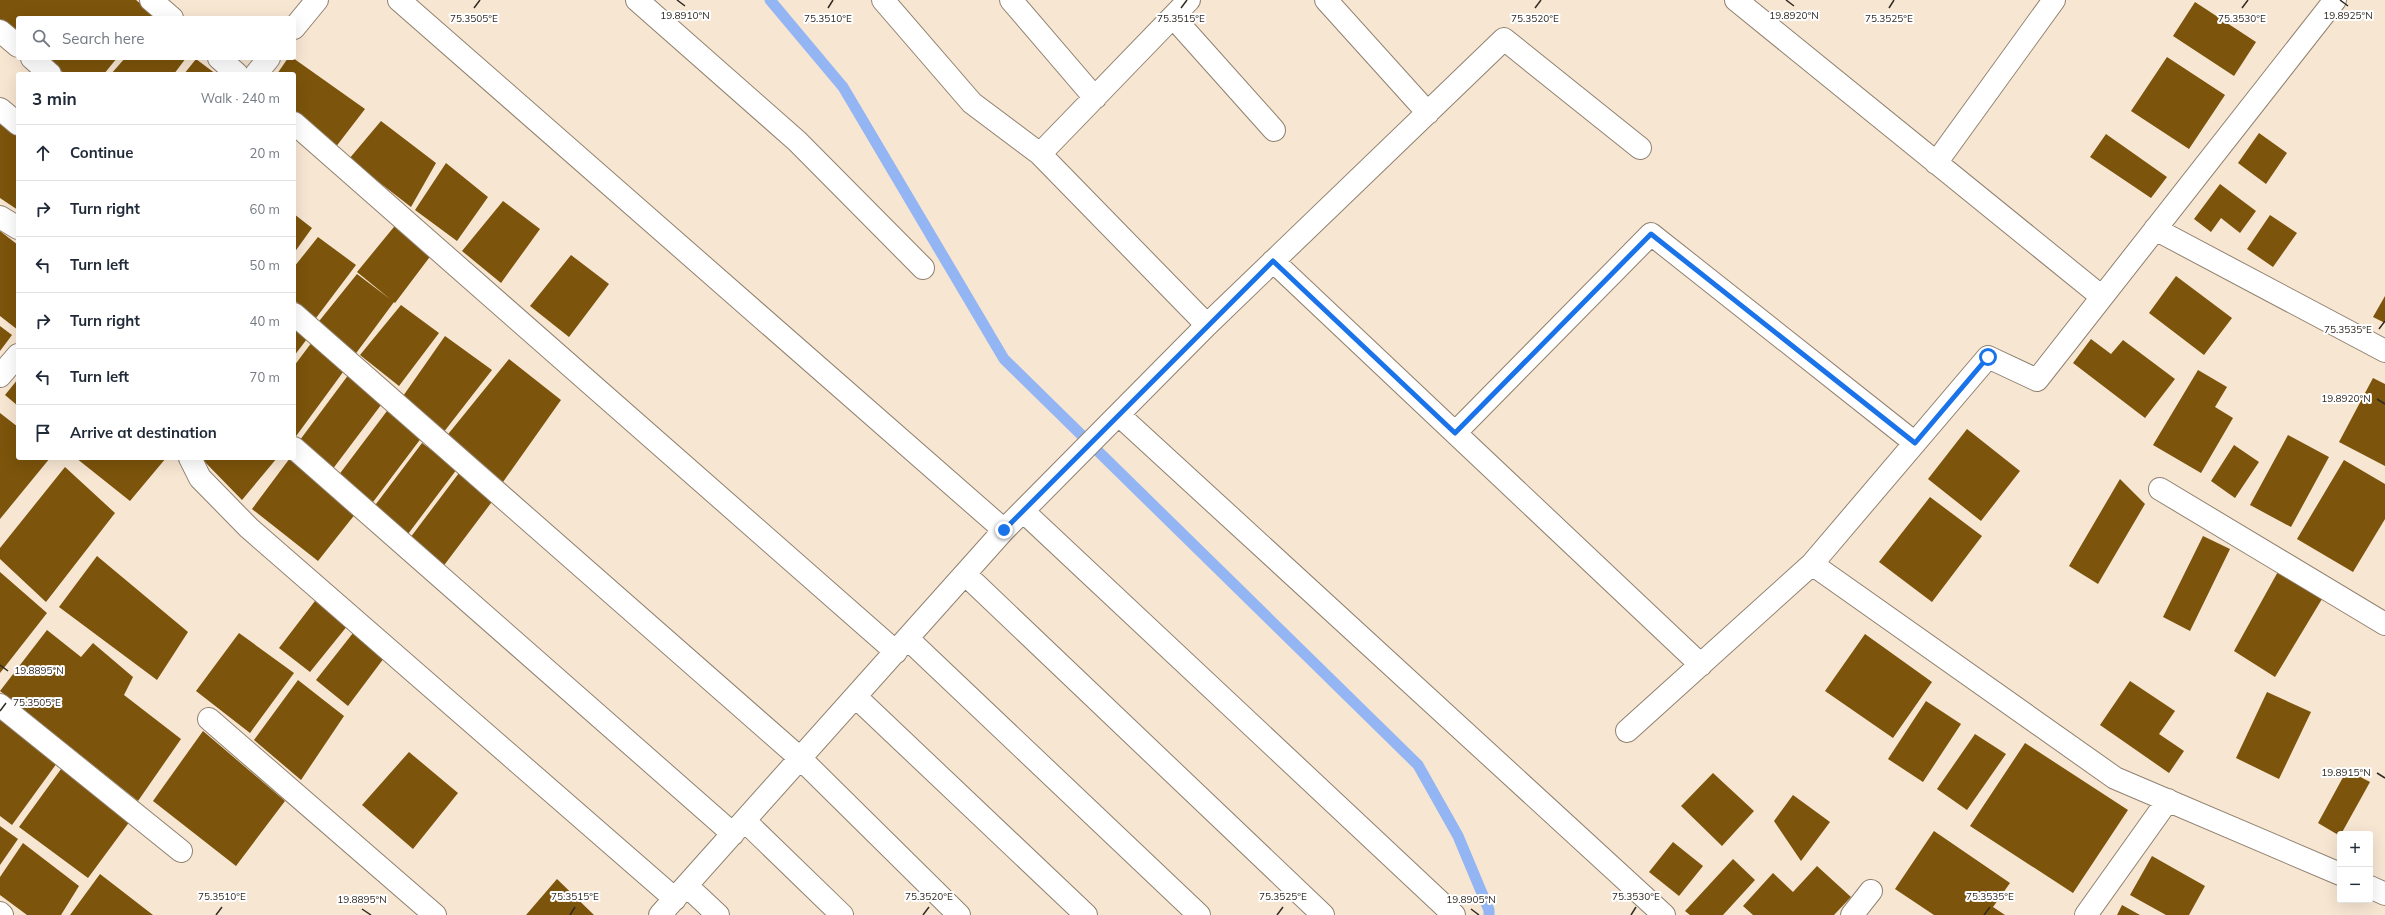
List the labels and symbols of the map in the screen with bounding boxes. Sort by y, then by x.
text: 19.8910°N [660,9,710,22]
text: 19.8920°N [1769,9,1819,22]
text: 19.8925°N [2323,9,2373,22]
text: 75.3505°E [450,12,498,25]
text: 75.3510°E [804,12,852,25]
text: 75.3515°E [1157,12,1205,25]
text: 75.3520°E [1511,12,1559,25]
text: 75.3525°E [1865,12,1913,25]
text: 75.3530°E [2218,12,2266,25]
text: 75.3535°E [2324,323,2372,336]
route start [1979,348,1997,366]
text: 19.8920°N [2321,392,2371,405]
route end [995,521,1013,539]
text: 19.8895°N [14,664,64,677]
text: 75.3505°E [13,696,61,709]
text: 19.8915°N [2321,766,2371,779]
text: 75.3510°E [198,890,246,903]
text: 75.3515°E [551,890,599,903]
text: 75.3520°E [905,890,953,903]
text: 75.3525°E [1259,890,1307,903]
text: 75.3530°E [1612,890,1660,903]
text: 75.3535°E [1966,890,2014,903]
text: 19.8895°N [337,893,387,906]
text: 19.8905°N [1446,893,1496,906]

